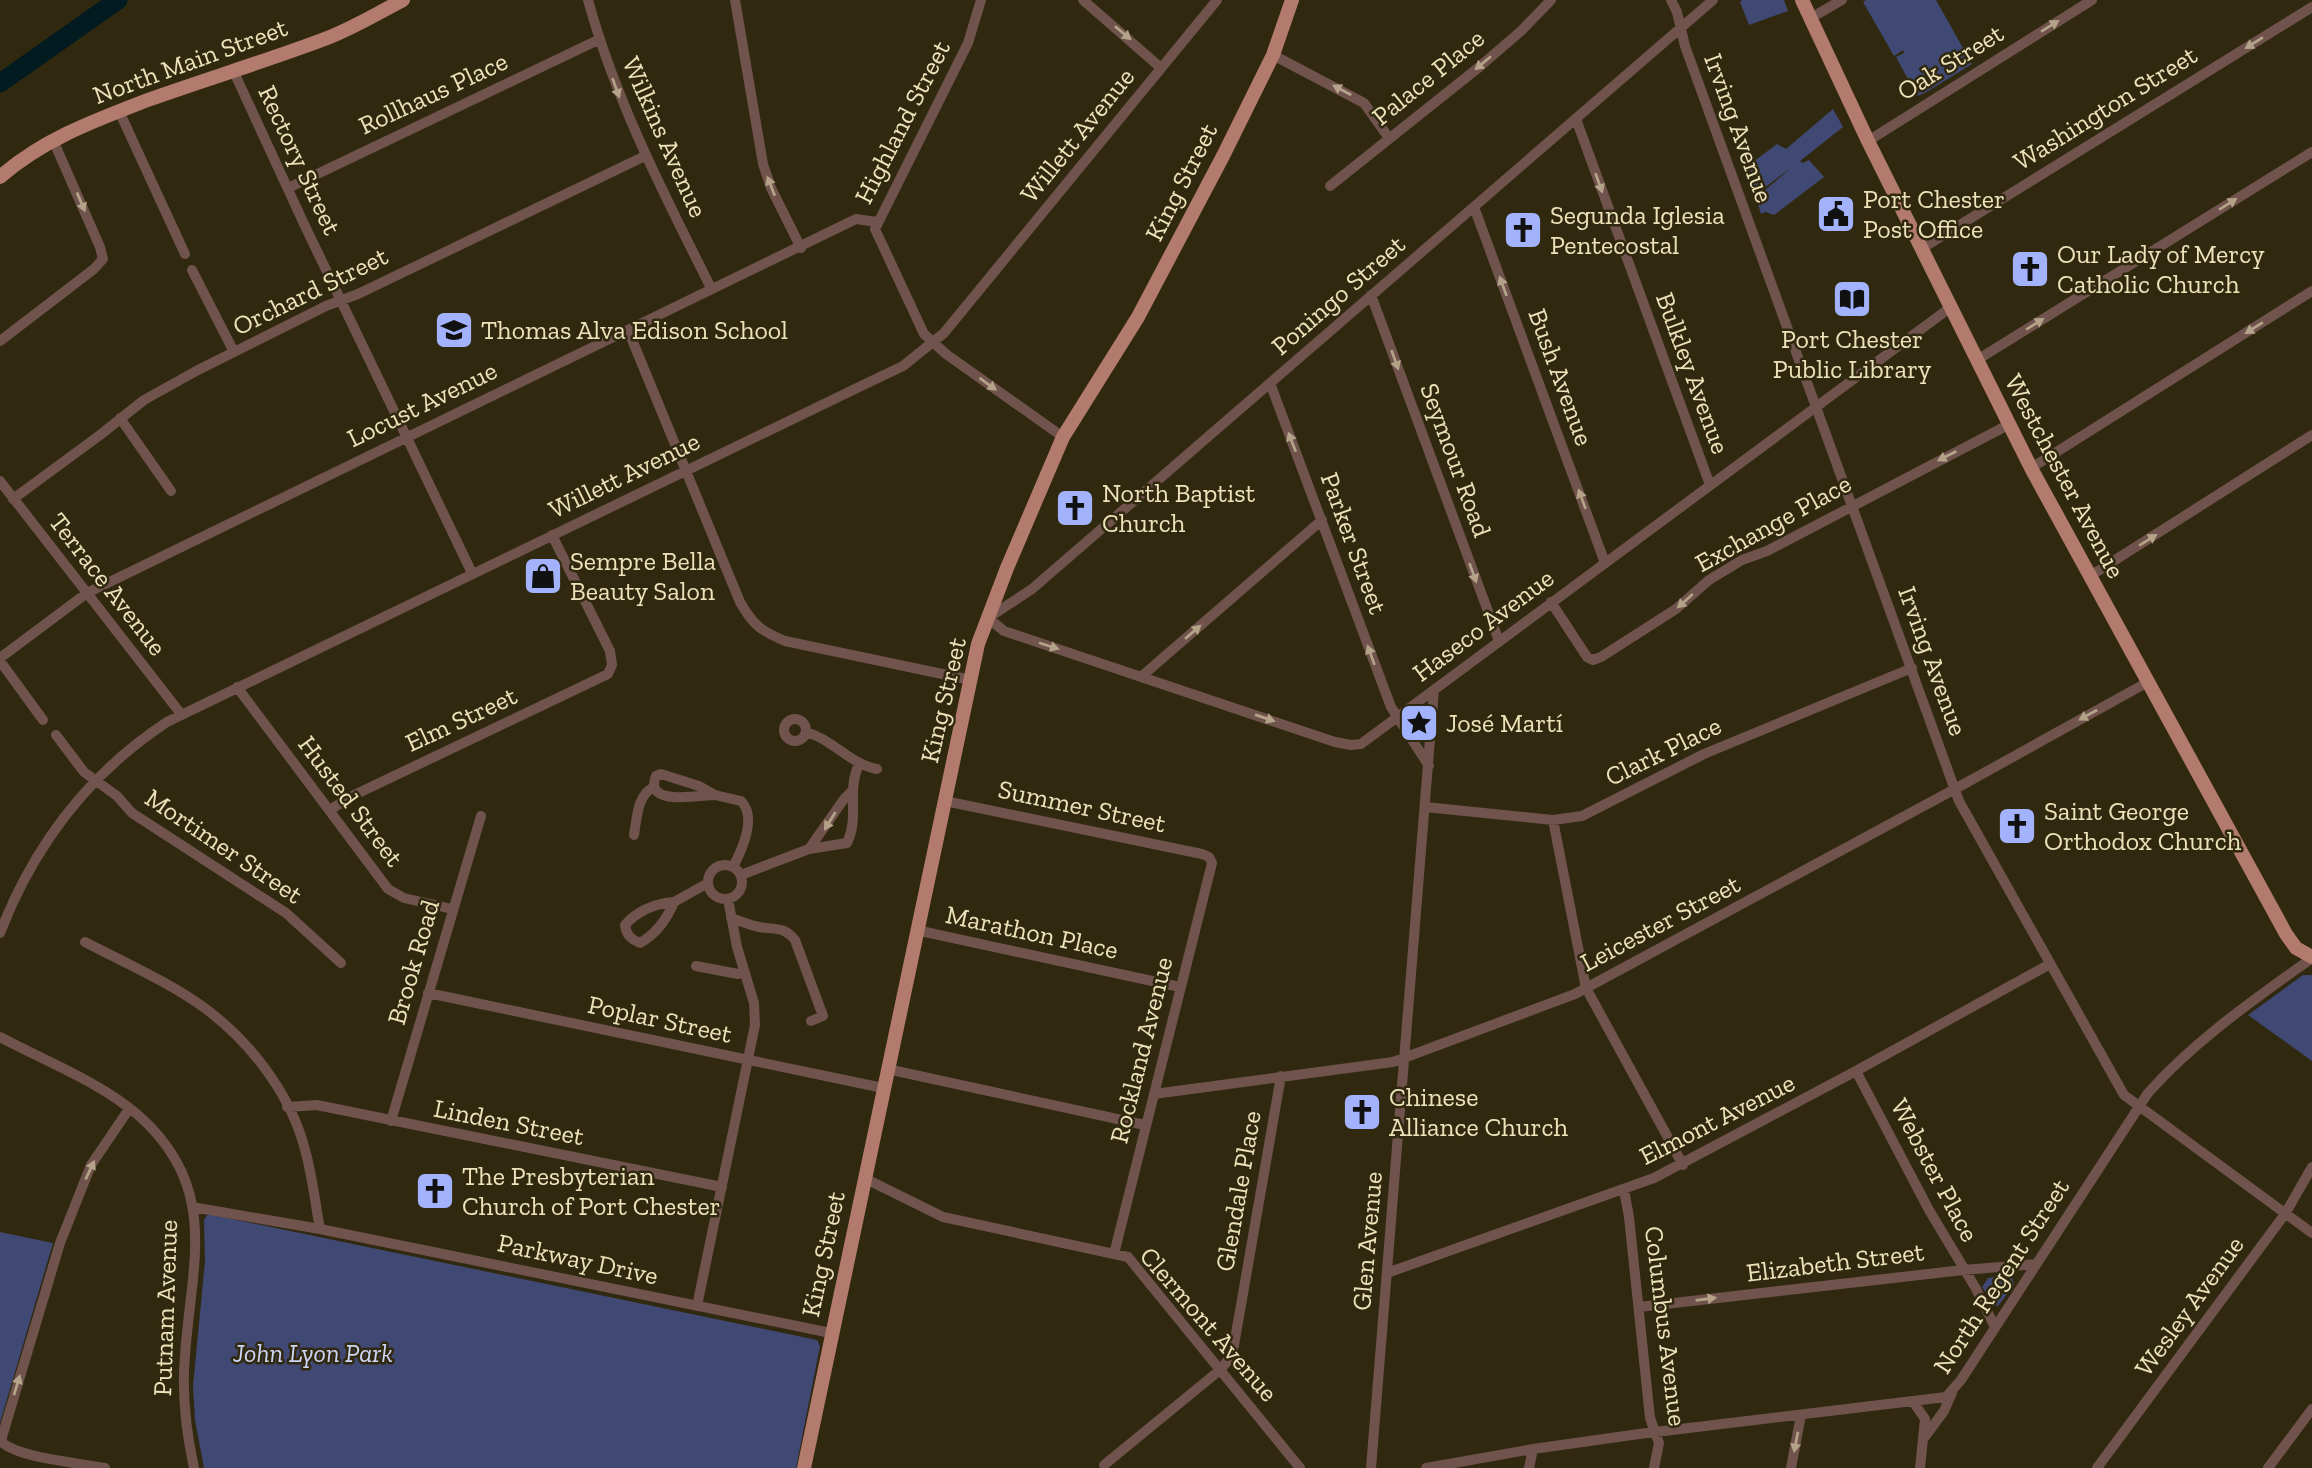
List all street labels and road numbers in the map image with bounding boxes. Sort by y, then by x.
street label: North Main Street [88,11,292,111]
street label: Oak Street [1891,17,2009,107]
street label: Palace Place [1365,22,1491,132]
street label: Highland Street [847,35,957,209]
street label: Washington Street [2007,39,2203,177]
street label: Rollhaus Place [353,45,513,141]
street label: Irving Avenue [1697,49,1781,207]
street label: Wilkins Avenue [615,52,715,222]
street label: Willett Avenue [1013,61,1141,209]
street label: Rectory Street [251,80,349,240]
street label: King Street [1138,118,1224,246]
street label: Poningo Street [1265,228,1412,362]
street label: Orchard Street [227,240,393,342]
street label: Bulkley Avenue [1649,288,1737,458]
street label: Bush Avenue [1521,304,1601,450]
street label: Locust Avenue [342,354,502,454]
street label: Westchester Avenue [1998,369,2132,583]
street label: Seymour Road [1413,379,1499,541]
street label: Willett Avenue [543,425,705,525]
street label: Exchange Place [1689,467,1857,579]
street label: Parker Street [1314,468,1395,618]
street label: Terrace Avenue [42,506,174,662]
street label: Haseco Avenue [1406,562,1560,688]
street label: Irving Avenue [1891,582,1975,740]
street label: King Street [913,634,973,766]
street label: Elm Street [400,679,522,759]
street label: Clark Place [1600,709,1726,793]
street label: Husted Street [291,729,411,873]
street label: Summer Street [995,773,1169,839]
street label: Mortimer Street [139,782,309,911]
street label: Leicester Street [1575,867,1746,978]
street label: Brook Road [380,896,446,1028]
street label: Marathon Place [943,898,1121,966]
street label: Rockland Avenue [1102,954,1180,1146]
street label: Poplar Street [585,988,735,1050]
street label: Elmont Avenue [1634,1066,1800,1172]
street label: Linden Street [431,1092,587,1152]
street label: Webster Place [1884,1093,1986,1247]
street label: Glendale Place [1208,1108,1268,1274]
street label: Glen Avenue [1345,1170,1389,1312]
street label: North Regent Street [1926,1172,2076,1380]
street label: King Street [794,1188,852,1320]
street label: Putnam Avenue [146,1219,184,1397]
street label: Columbus Avenue [1638,1224,1694,1428]
street label: Parkway Drive [495,1226,661,1292]
street label: Wesley Avenue [2127,1230,2251,1382]
street label: Elizabeth Street [1744,1235,1926,1289]
street label: Clermont Avenue [1133,1240,1285,1408]

